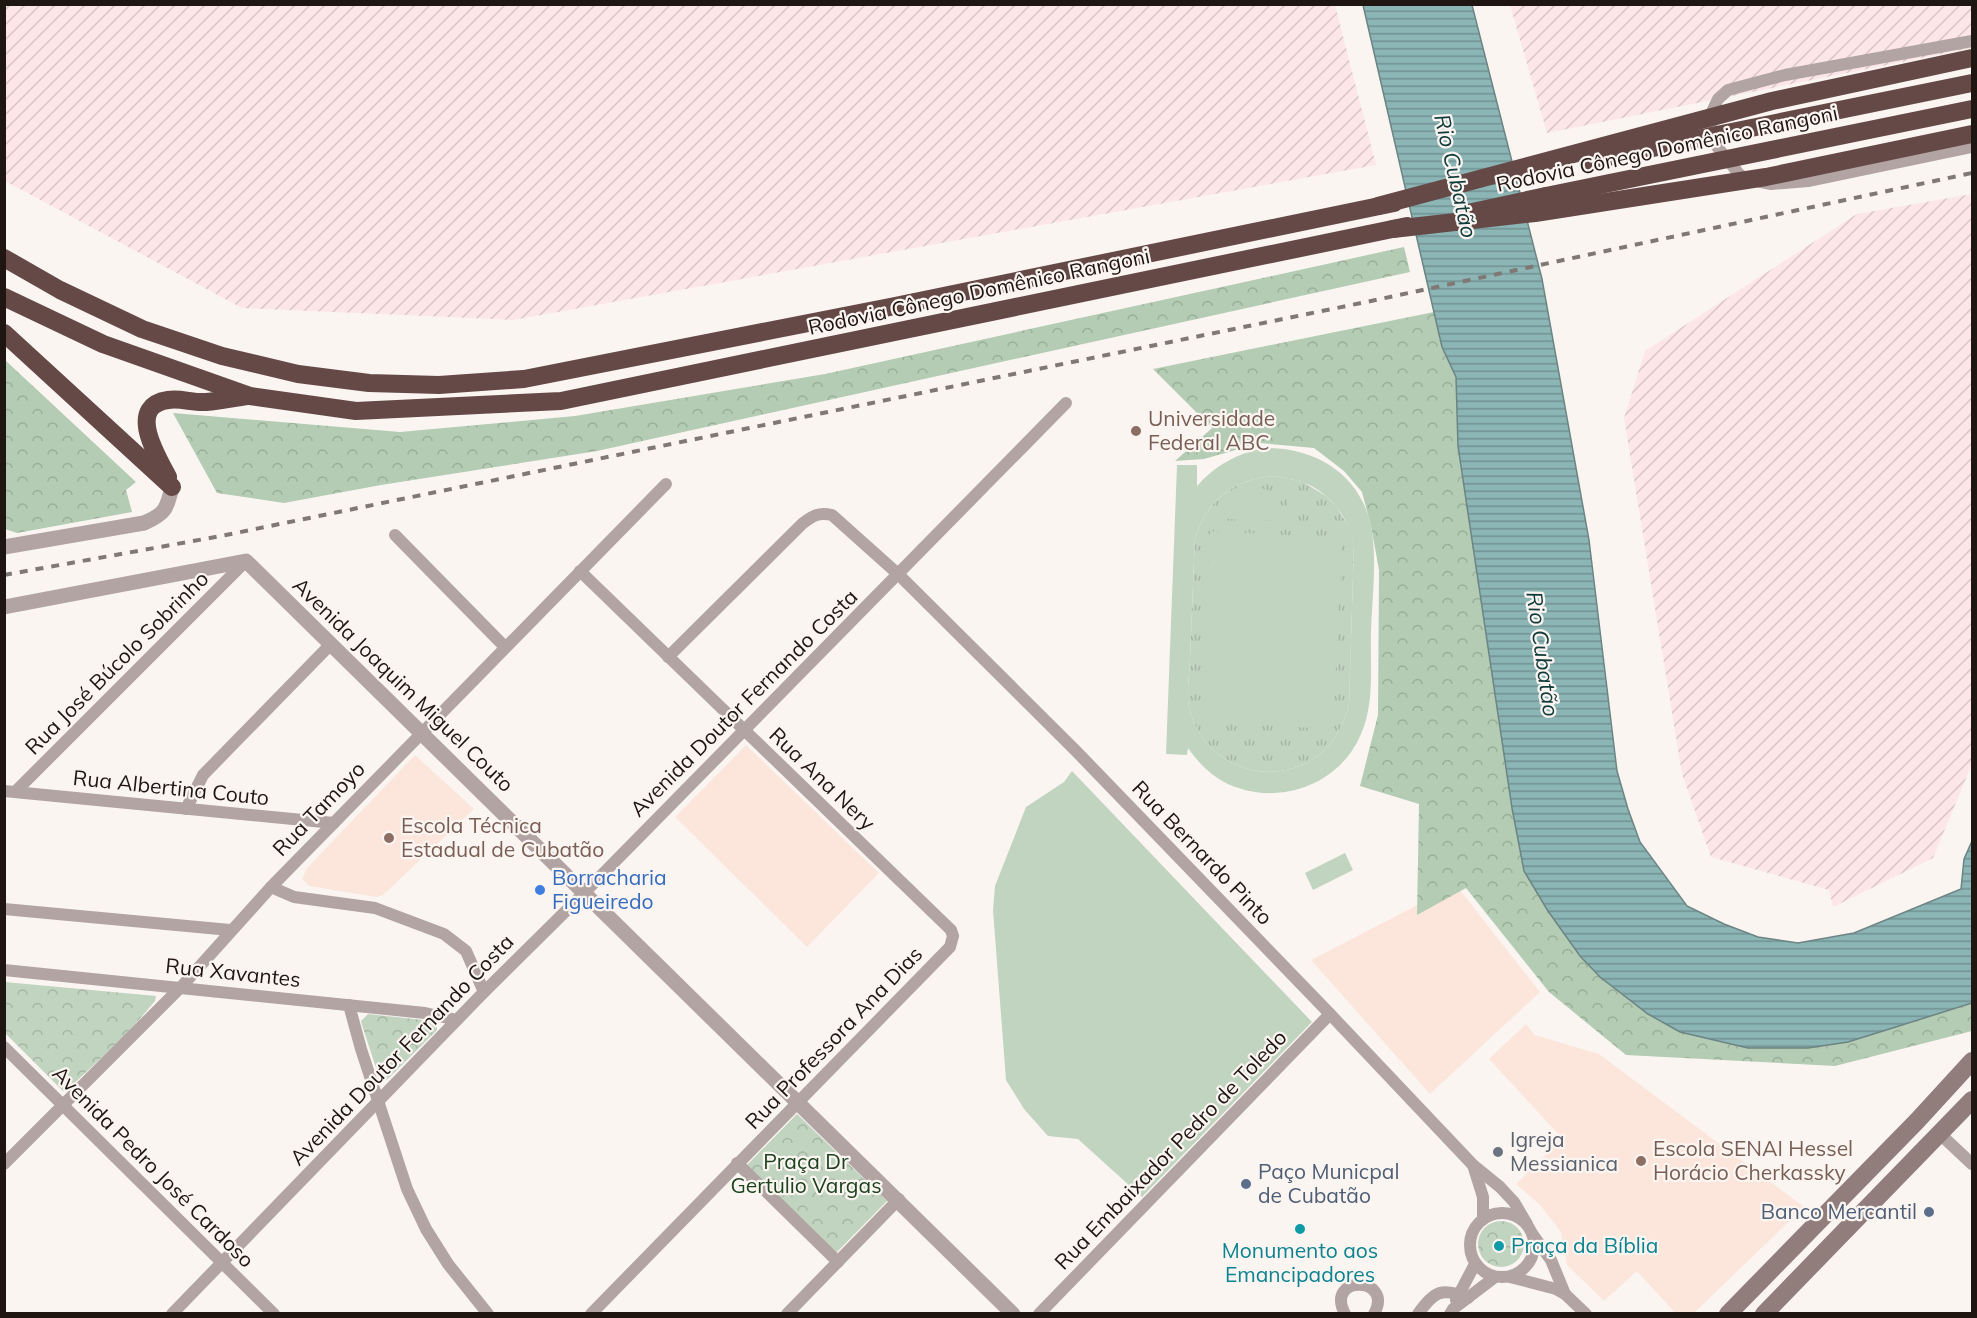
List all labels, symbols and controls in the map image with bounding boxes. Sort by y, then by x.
street label: Rodovia Cônego Domênico Rangoni [1494,99,1840,197]
water label: Rio Cubatão [1428,111,1484,241]
street label: Rodovia Cônego Domênico Rangoni [806,242,1152,340]
place label: Universidade Federal ABC [1148,405,1275,455]
marker: Universidade Federal ABC [1129,424,1143,438]
street label: Rua José Búcolo Sobrinho [19,565,213,759]
street label: Avenida Joaquim Miguel Couto [288,572,520,797]
street label: Avenida Doutor Fernando Costa [624,583,862,821]
water label: Rio Cubatão [1520,590,1566,718]
street label: Rua Ana Nery [764,721,881,835]
street label: Rua Tamoyo [267,756,370,861]
street label: Rua Albertina Couto [72,764,270,810]
street label: Rua Bernardo Pinto [1127,775,1278,930]
place label: Escola Técnica Estadual de Cubatão [401,812,604,862]
marker: Escola Técnica Estadual de Cubatão [382,831,396,845]
place label: Borracharia Figueiredo [552,864,667,914]
marker: Borracharia Figueiredo [533,883,547,897]
street label: Avenida Doutor Fernando Costa [284,928,519,1170]
street label: Rua Professora Ana Dias [739,941,927,1134]
street label: Rua Xavantes [164,952,302,992]
street label: Rua Embaixador Pedro de Toledo [1049,1024,1292,1274]
street label: Avenida Pedro José Cardoso [47,1060,260,1273]
place label: Igreja Messianica [1510,1126,1618,1176]
place label: Escola SENAI Hessel Horácio Cherkassky [1653,1135,1853,1185]
marker: Igreja Messianica [1491,1145,1505,1159]
park label: Praça Dr Gertulio Vargas [730,1148,882,1198]
marker: Escola SENAI Hessel Horácio Cherkassky [1634,1154,1648,1168]
place label: Paço Municpal de Cubatão [1258,1158,1399,1208]
marker: Paço Municpal de Cubatão [1239,1177,1253,1191]
place label: Banco Mercantil [1761,1198,1917,1224]
marker: Banco Mercantil [1922,1205,1936,1219]
marker: Monumento aos Emancipadores [1293,1222,1307,1236]
place label: Praça da Bíblia [1511,1232,1658,1258]
place label: Monumento aos Emancipadores [1222,1237,1378,1287]
marker: Praça da Bíblia [1492,1239,1506,1253]

